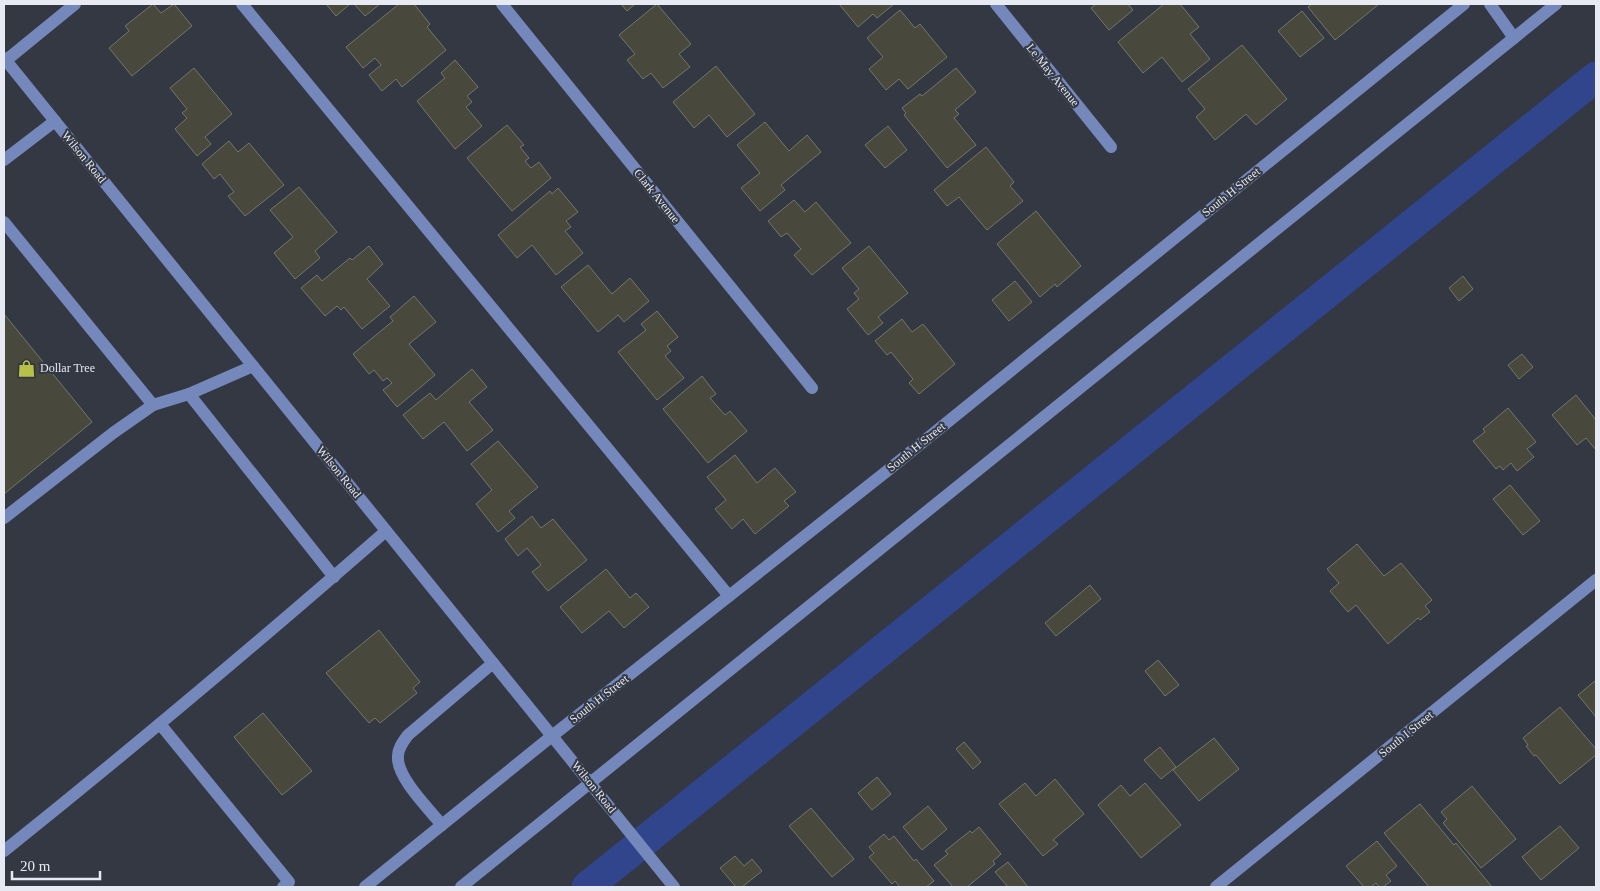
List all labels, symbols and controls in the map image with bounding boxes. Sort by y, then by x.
street label: Le May Avenue [1024,41,1082,109]
street label: Wilson Road [59,128,109,186]
street label: South H Street [1199,164,1263,220]
street label: Clark Avenue [631,166,683,226]
shop icon: Dollar Tree [16,358,36,378]
place label: Dollar Tree [40,361,95,375]
street label: South H Street [884,419,948,475]
street label: Wilson Road [314,443,364,501]
street label: South H Street [567,671,632,726]
street label: South I Street [1376,707,1437,760]
street label: Wilson Road [569,758,619,816]
scale bar [12,848,100,880]
text: 20 m [20,858,51,874]

